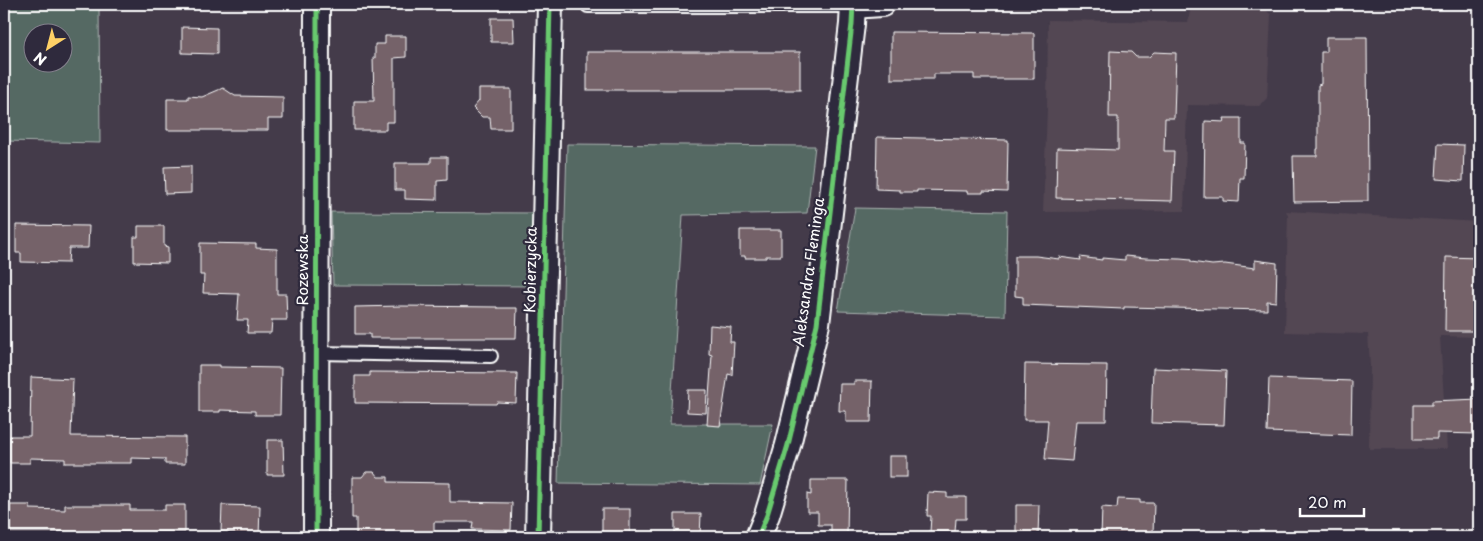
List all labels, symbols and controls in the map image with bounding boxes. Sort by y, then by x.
north arrow [22,22,72,72]
text: N [29,47,51,71]
street label: Aleksandra Fleminga [786,195,829,348]
street label: Kobierzycka [517,226,542,313]
street label: Rozewska [290,234,313,305]
scale bar [1300,486,1364,518]
text: 20 m [1308,490,1347,513]

